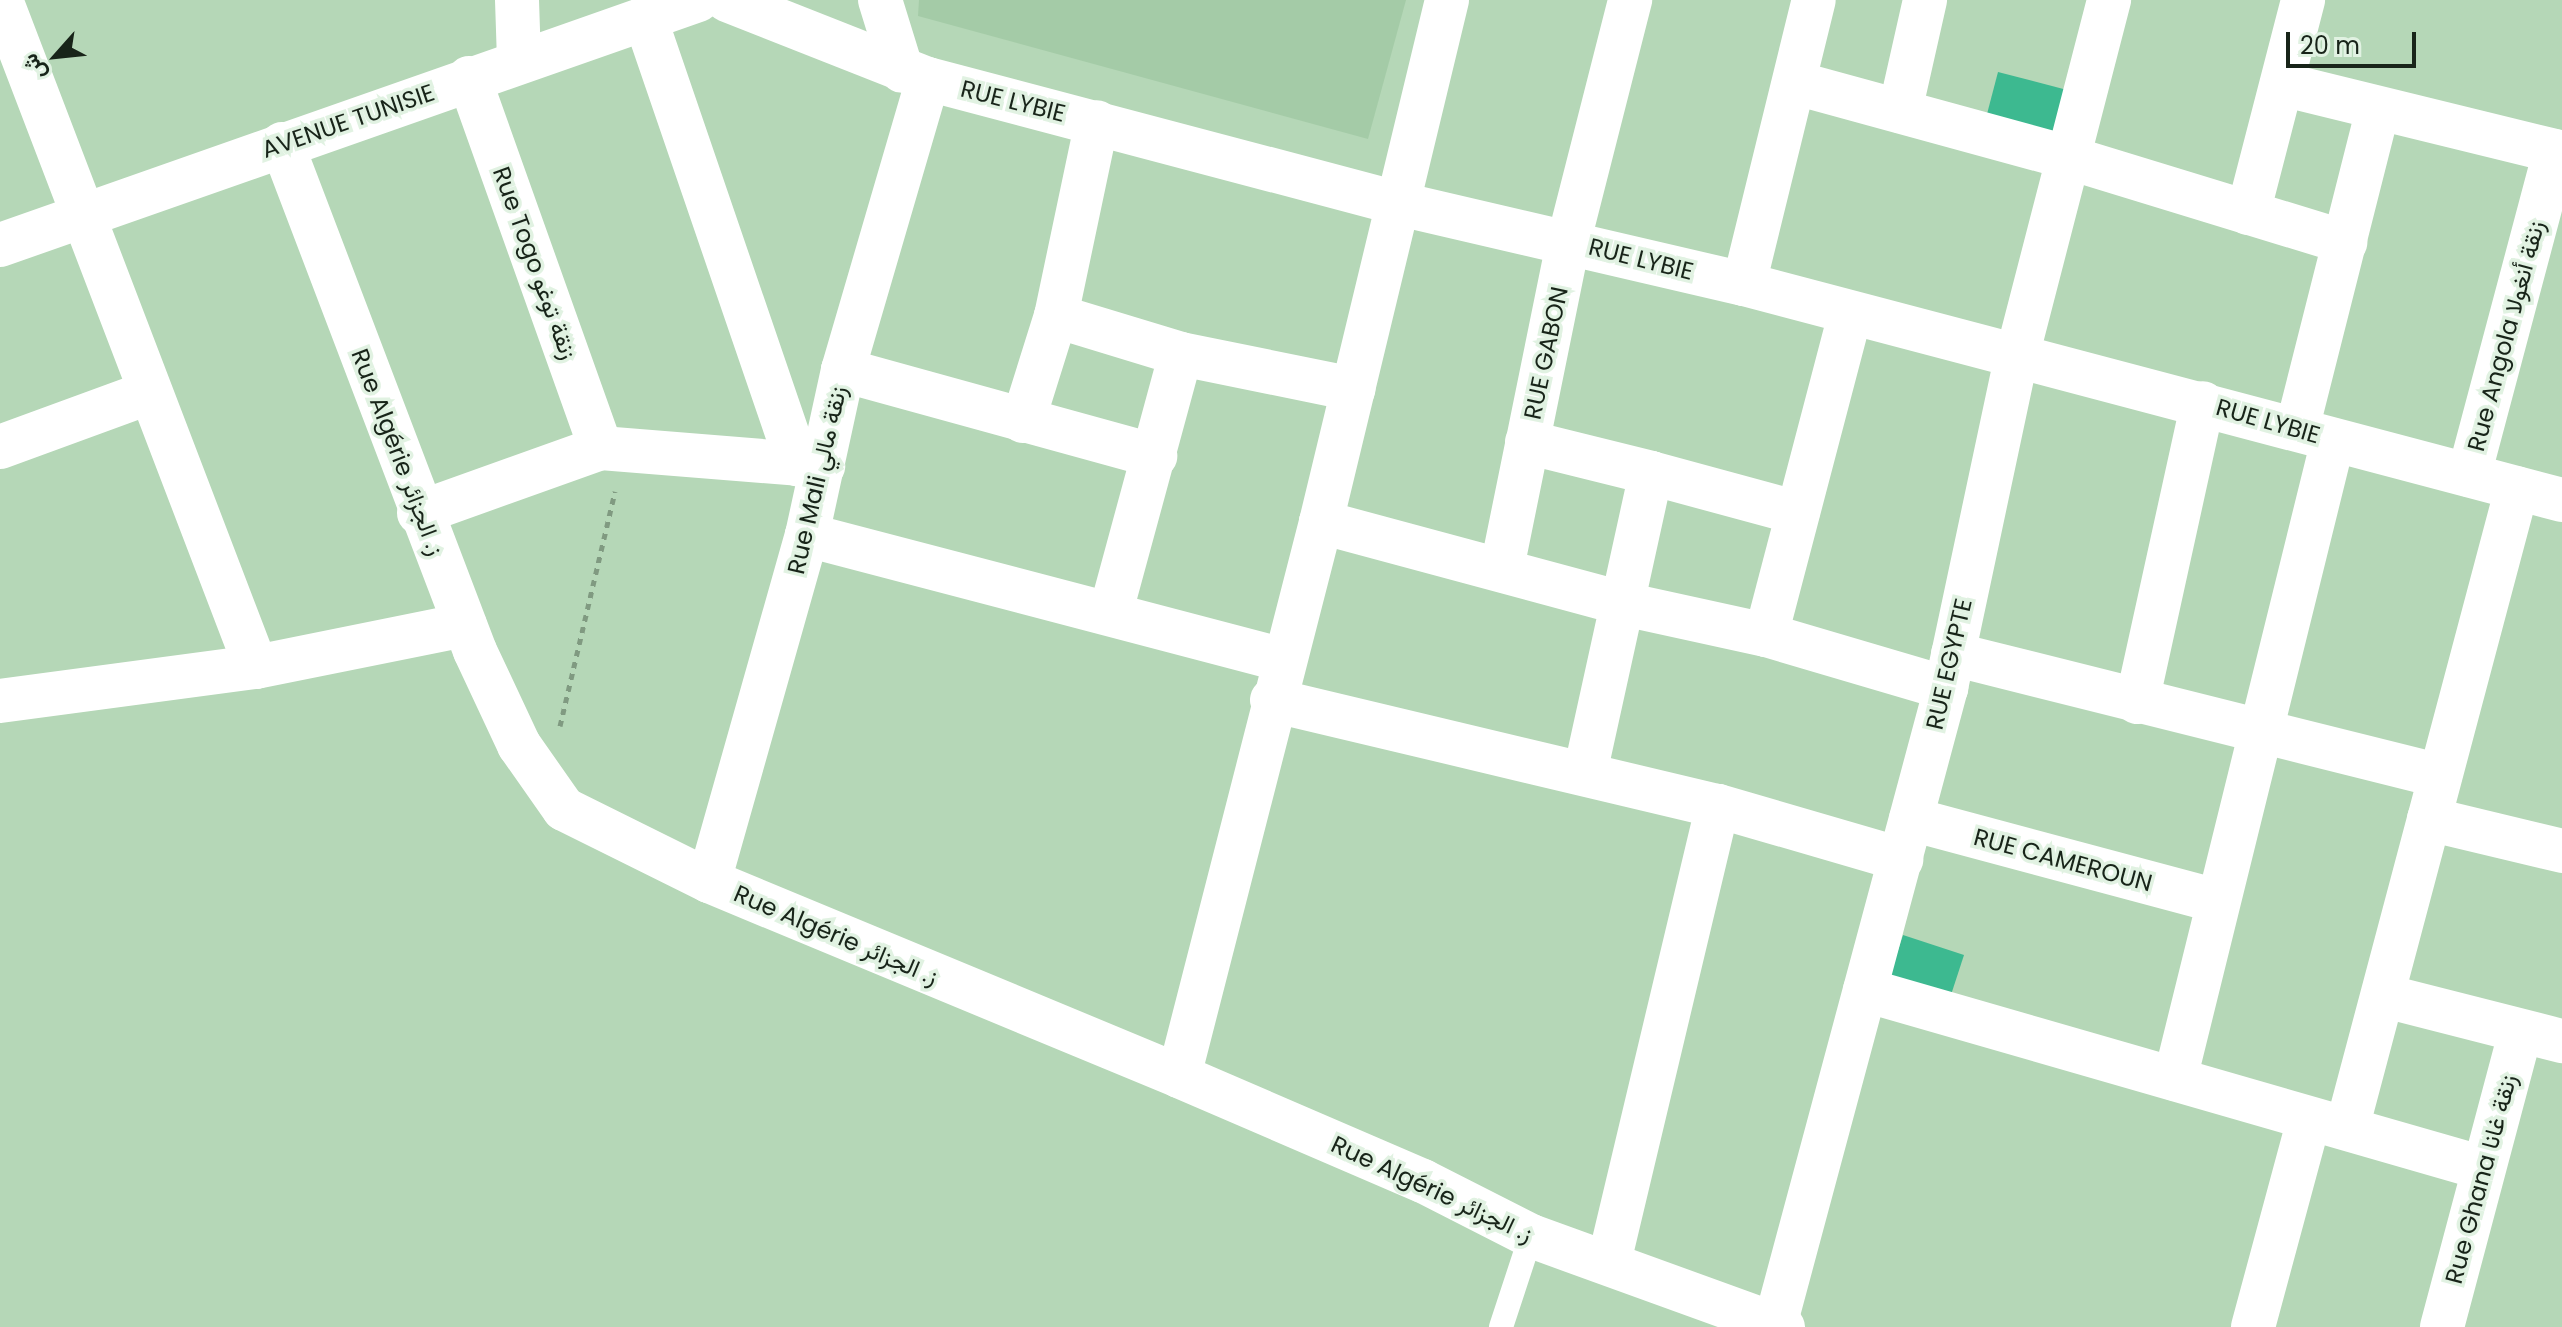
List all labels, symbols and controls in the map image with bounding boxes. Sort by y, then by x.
north arrow [16,16,96,96]
scale bar [2290,16,2420,66]
text: 20 m [2300,29,2360,62]
text: ش [14,48,54,86]
street label: RUE LYBIE [958,74,1068,128]
street label: AVENUE TUNISIE [258,78,438,164]
street label: Rue Togo زنقة توغو [487,163,583,363]
street label: Rue Angola زنقة أنغولا [2461,218,2551,454]
street label: RUE LYBIE [1586,232,1696,286]
street label: RUE GABON [1518,284,1574,422]
street label: Rue Algérie ز. الجزائر [345,345,451,559]
street label: Rue Mali زنقة مالي [781,383,853,577]
street label: RUE LYBIE [2213,392,2323,450]
street label: RUE EGYPTE [1920,596,1978,732]
street label: RUE CAMEROUN [1971,822,2155,898]
street label: Rue Algérie ز. الجزائر [730,879,942,991]
street label: Rue Ghana زنقة غانا [2439,1071,2523,1287]
street label: Rue Algérie ز. الجزائر [1327,1130,1537,1248]

